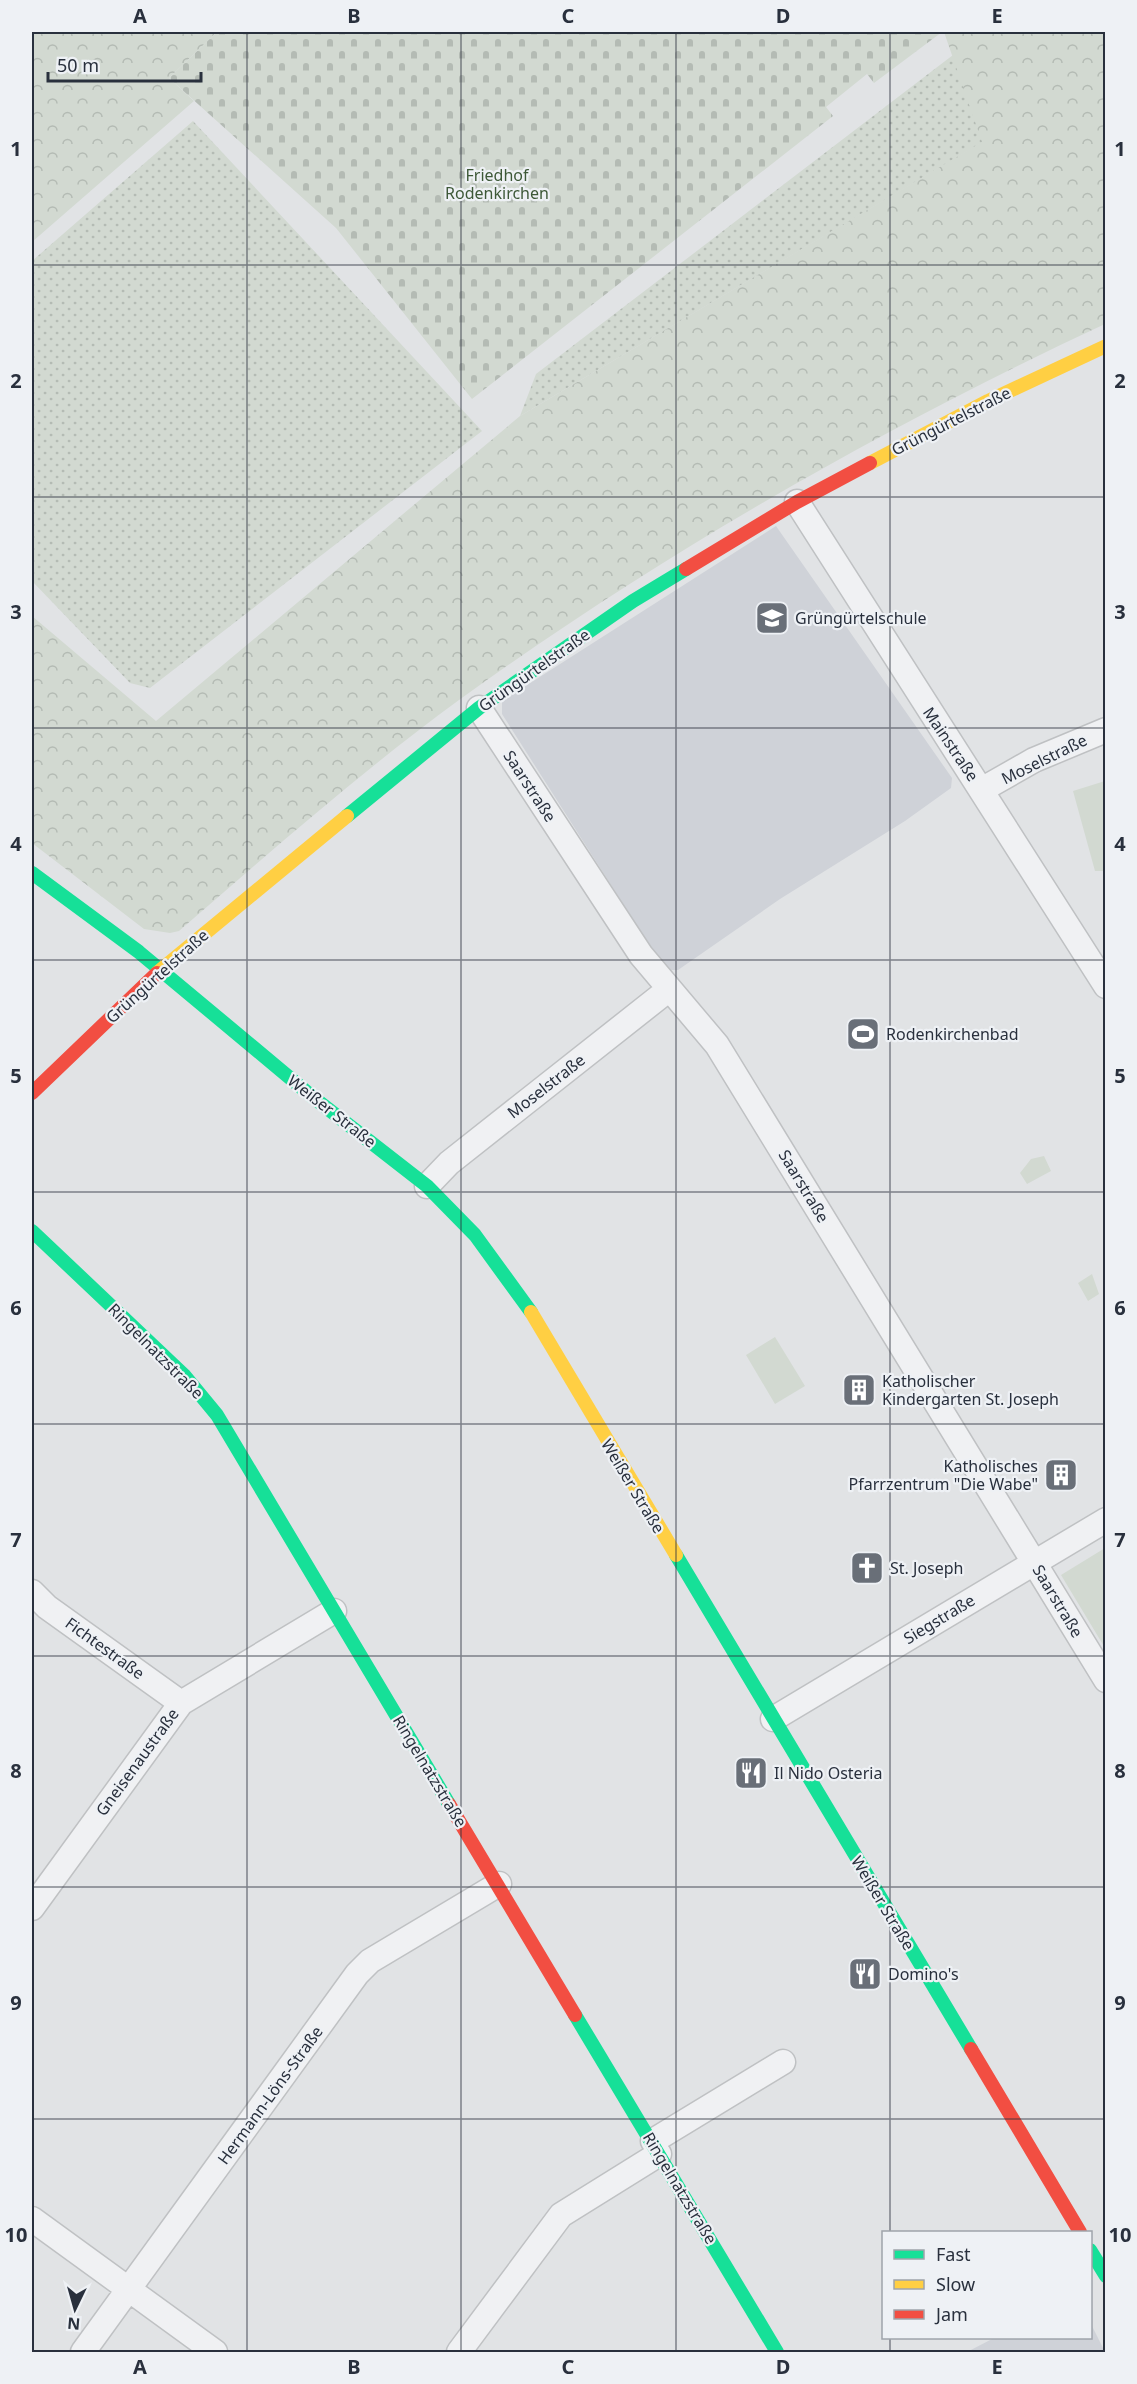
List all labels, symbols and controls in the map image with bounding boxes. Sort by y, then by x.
text: A [133,2,147,29]
text: B [347,2,361,29]
text: C [562,2,575,29]
text: D [776,2,790,29]
text: E [991,2,1003,29]
scale bar [48,45,201,83]
text: 50 m [57,53,99,77]
text: 1 [10,135,22,162]
text: 1 [1114,135,1126,162]
park label: Friedhof Rodenkirchen [445,164,549,204]
text: 2 [10,367,22,394]
text: 2 [1114,367,1126,394]
street label: Grüngürtelstraße [888,381,1014,461]
text: 3 [10,598,22,625]
text: 3 [1114,598,1126,625]
school or university icon: Grüngürtelschule [754,600,790,636]
place label: Grüngürtelschule [795,607,927,629]
street label: Grüngürtelstraße [474,623,594,717]
street label: Mainstraße [918,702,984,786]
street label: Moselstraße [997,729,1091,789]
street label: Saarstraße [499,746,561,826]
text: 4 [10,830,22,857]
text: 4 [1114,830,1126,857]
street label: Grüngürtelstraße [101,924,213,1028]
sports icon: Rodenkirchenbad [845,1016,881,1052]
place label: Rodenkirchenbad [886,1023,1018,1045]
street label: Moselstraße [503,1049,589,1123]
text: 5 [10,1062,22,1089]
text: 5 [1114,1062,1126,1089]
street label: Weißer Straße [283,1070,381,1152]
street label: Saarstraße [774,1146,834,1226]
text: 6 [10,1294,22,1321]
text: 6 [1114,1294,1126,1321]
street label: Ringelnatzstraße [103,1298,209,1404]
place label: Katholischer Kindergarten St. Joseph [882,1370,1059,1410]
building icon: Katholischer Kindergarten St. Joseph [841,1372,877,1408]
street label: Weißer Straße [596,1435,670,1537]
place label: Katholisches Pfarrzentrum "Die Wabe" [849,1455,1038,1495]
building icon: Katholisches Pfarrzentrum "Die Wabe" [1043,1457,1079,1493]
text: 7 [10,1526,22,1553]
text: 7 [1114,1526,1126,1553]
church icon: St. Joseph [849,1550,885,1586]
place label: St. Joseph [890,1557,963,1579]
street label: Saarstraße [1028,1561,1088,1641]
street label: Siegstraße [899,1589,979,1649]
street label: Fichtestraße [61,1612,149,1684]
street label: Gneisenaustraße [90,1704,184,1820]
street label: Ringelnatzstraße [388,1711,472,1831]
restaurant icon: Il Nido Osteria [733,1755,769,1791]
text: 8 [10,1757,22,1784]
text: 8 [1114,1757,1126,1784]
place label: Il Nido Osteria [774,1762,882,1784]
street label: Weißer Straße [846,1852,920,1954]
restaurant icon: Domino's [847,1956,883,1992]
place label: Domino's [888,1963,959,1985]
text: 9 [10,1989,22,2016]
text: 9 [1114,1989,1126,2016]
street label: Hermann-Löns-Straße [212,2021,328,2169]
street label: Ringelnatzstraße [638,2128,722,2248]
text: 10 [5,2221,27,2248]
text: 10 [1109,2221,1131,2248]
legend [882,2231,1092,2339]
text: Fast [936,2242,971,2266]
text: Slow [936,2272,975,2296]
north arrow [45,2279,105,2339]
text: Jam [934,2302,968,2326]
text: N [66,2312,81,2335]
text: A [133,2353,147,2380]
text: B [347,2353,361,2380]
text: C [562,2353,575,2380]
text: D [776,2353,790,2380]
text: E [991,2353,1003,2380]

